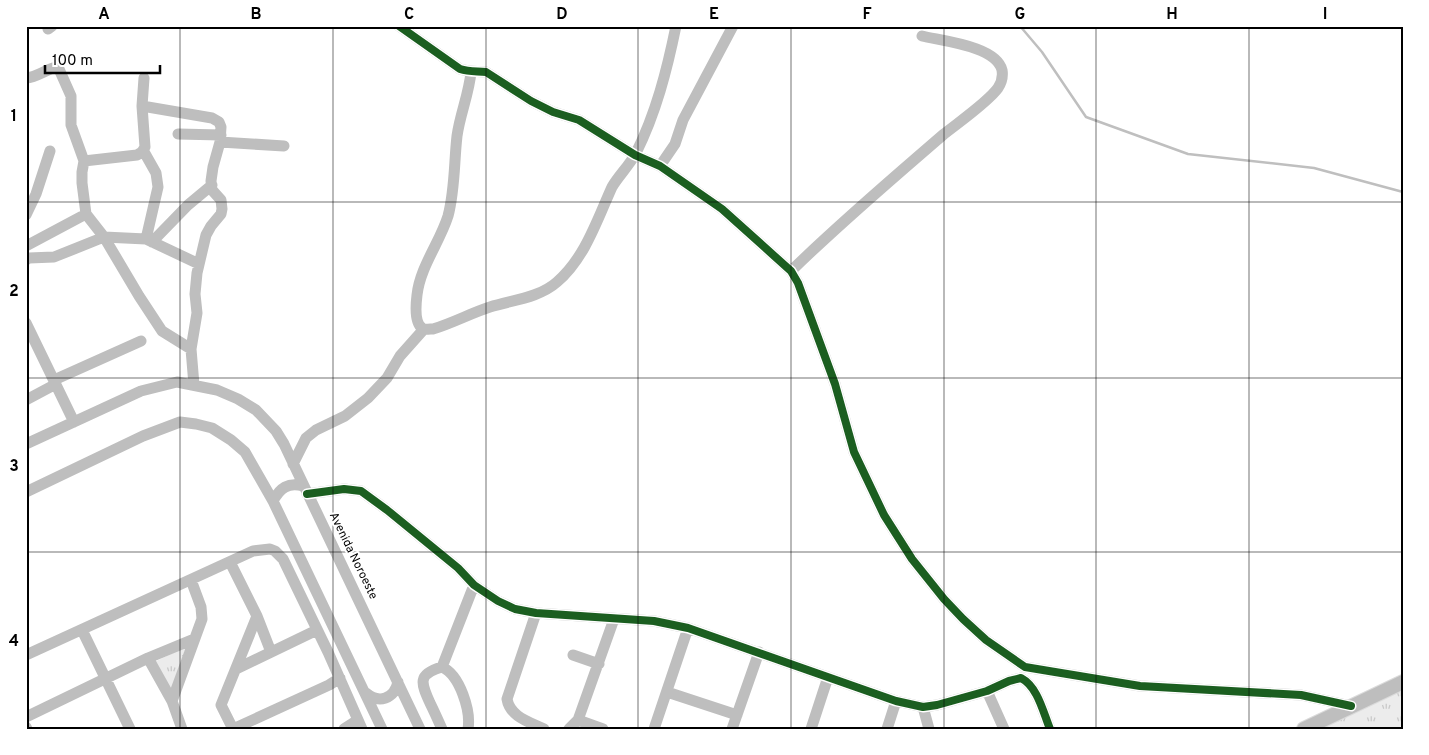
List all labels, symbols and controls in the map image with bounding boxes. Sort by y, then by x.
text: A [98,5,110,25]
text: B [250,5,262,25]
text: C [404,5,414,25]
text: D [556,5,568,25]
text: E [709,5,719,25]
text: F [862,5,872,25]
text: G [1015,5,1025,25]
text: H [1166,5,1178,25]
text: I [1323,5,1327,25]
scale bar [45,42,160,74]
text: 100 m [52,52,93,71]
text: 1 [11,107,17,127]
text: 2 [9,282,19,302]
text: 3 [9,457,19,477]
street label: Avenida Noroeste [325,510,381,602]
text: 4 [9,632,19,652]

